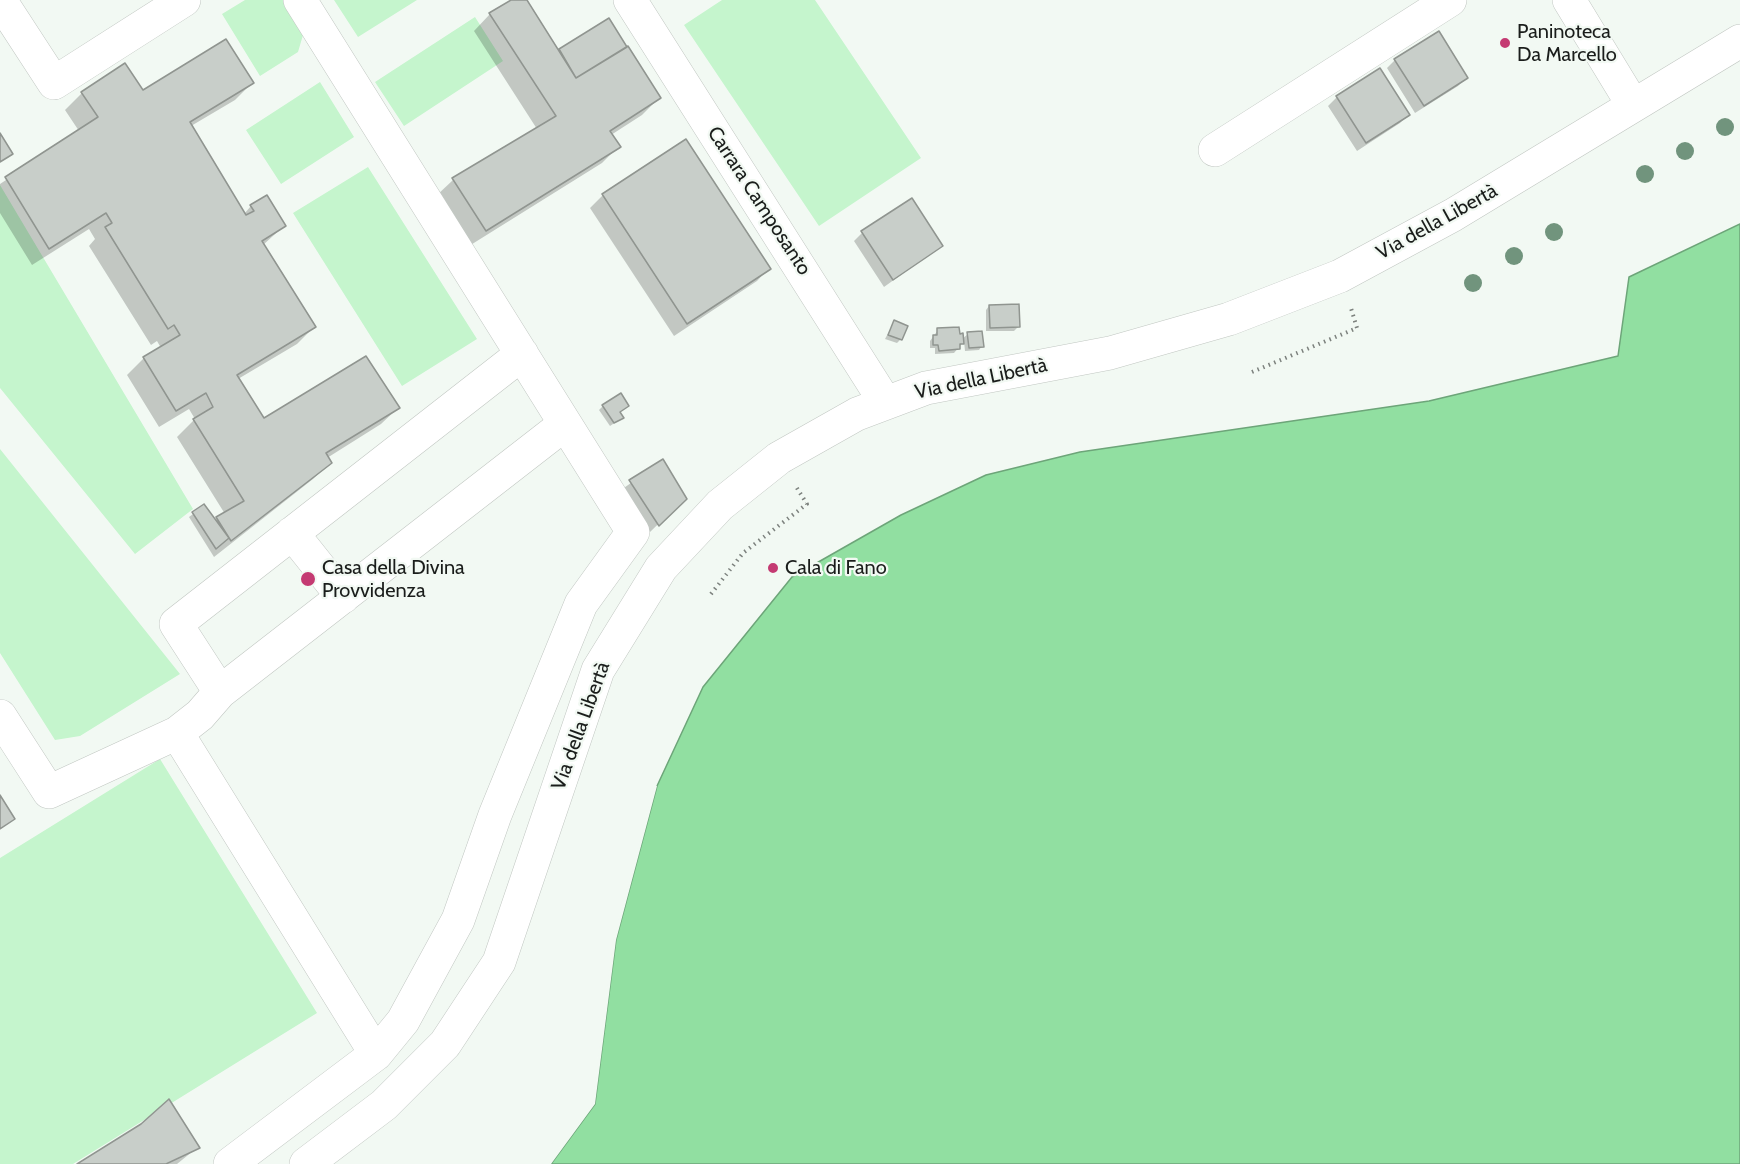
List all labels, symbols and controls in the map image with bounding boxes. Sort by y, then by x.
place label: Paninoteca Da Marcello [1517,20,1617,67]
marker: Paninoteca Da Marcello [1498,36,1512,50]
street label: Carrara Camposanto [702,122,816,280]
street label: Via della Libertà [1372,179,1502,265]
street label: Via della Libertà [913,353,1049,405]
place label: Casa della Divina Provvidenza [322,556,465,603]
place label: Cala di Fano [785,556,887,580]
marker: Cala di Fano [766,561,780,575]
marker: Casa della Divina Provvidenza [299,570,317,588]
street label: Via della Libertà [547,659,615,793]

